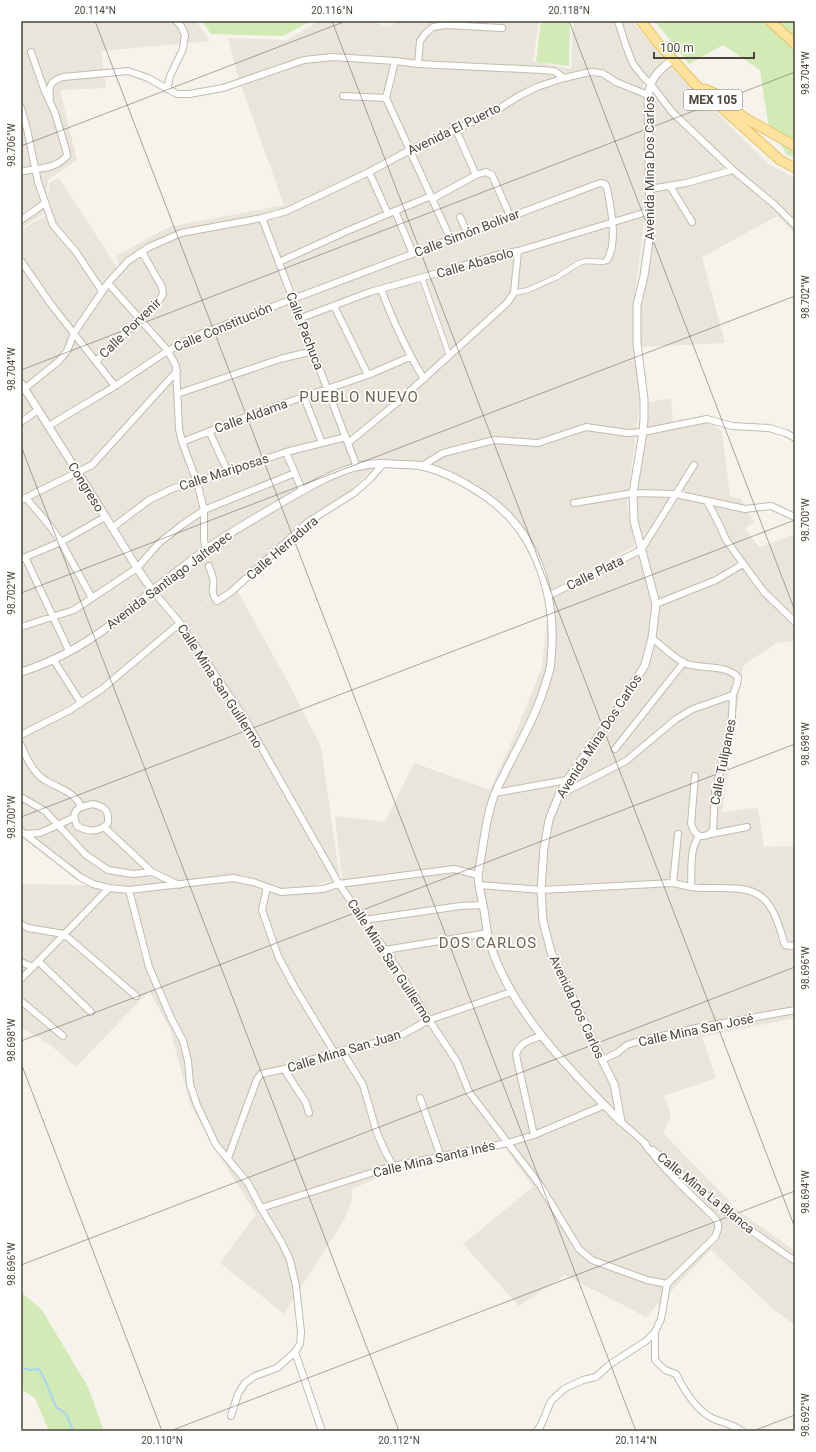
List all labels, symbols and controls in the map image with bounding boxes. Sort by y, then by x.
text: 20.114°N [74,5,116,16]
text: 20.116°N [311,5,353,16]
text: 20.118°N [548,5,590,16]
scale bar [654,34,754,60]
text: 100 m [660,41,694,55]
text: 98.704°W [800,51,811,95]
road number: MEX 105 [684,90,742,110]
street label: Avenida Mina Dos Carlos [642,96,657,240]
street label: Avenida El Puerto [405,100,503,158]
text: 98.706°W [6,123,17,167]
street label: Calle Simón Bolívar [412,206,522,260]
street label: Calle Abasolo [435,245,515,281]
text: 98.702°W [800,275,811,319]
street label: Calle Pachuca [283,290,327,372]
street label: Calle Porvenir [96,294,164,361]
street label: Calle Constitución [172,300,274,354]
text: 98.704°W [6,347,17,391]
district label: PUEBLO NUEVO [299,388,419,406]
street label: Calle Aldama [212,396,290,436]
street label: Calle Mariposas [177,450,271,494]
street label: Congreso [65,459,107,515]
text: 98.700°W [800,498,811,542]
street label: Calle Herradura [243,513,321,583]
street label: Avenida Santiago Jaltepec [103,528,235,632]
street label: Calle Plata [564,553,626,593]
text: 98.702°W [6,571,17,615]
street label: Calle Mina San Guillermo [174,621,266,751]
street label: Avenida Mina Dos Carlos [553,671,645,801]
street label: Calle Tulipanes [707,717,739,806]
text: 98.698°W [800,722,811,766]
text: 98.700°W [6,795,17,839]
street label: Calle Mina San Guillermo [344,896,436,1026]
district label: DOS CARLOS [439,934,537,952]
text: 98.696°W [800,946,811,990]
street label: Avenida Dos Carlos [546,953,608,1061]
street label: Calle Mina San José [637,1010,755,1050]
text: 98.698°W [6,1018,17,1062]
street label: Calle Mina San Juan [286,1027,402,1075]
street label: Calle Mina Santa Inés [372,1138,497,1180]
street label: Calle Mina La Blanca [654,1149,758,1237]
text: 98.694°W [800,1170,811,1214]
text: 98.696°W [6,1242,17,1286]
text: 98.692°W [800,1393,811,1437]
text: 20.110°N [141,1435,183,1446]
text: 20.112°N [378,1435,420,1446]
text: 20.114°N [615,1435,657,1446]

